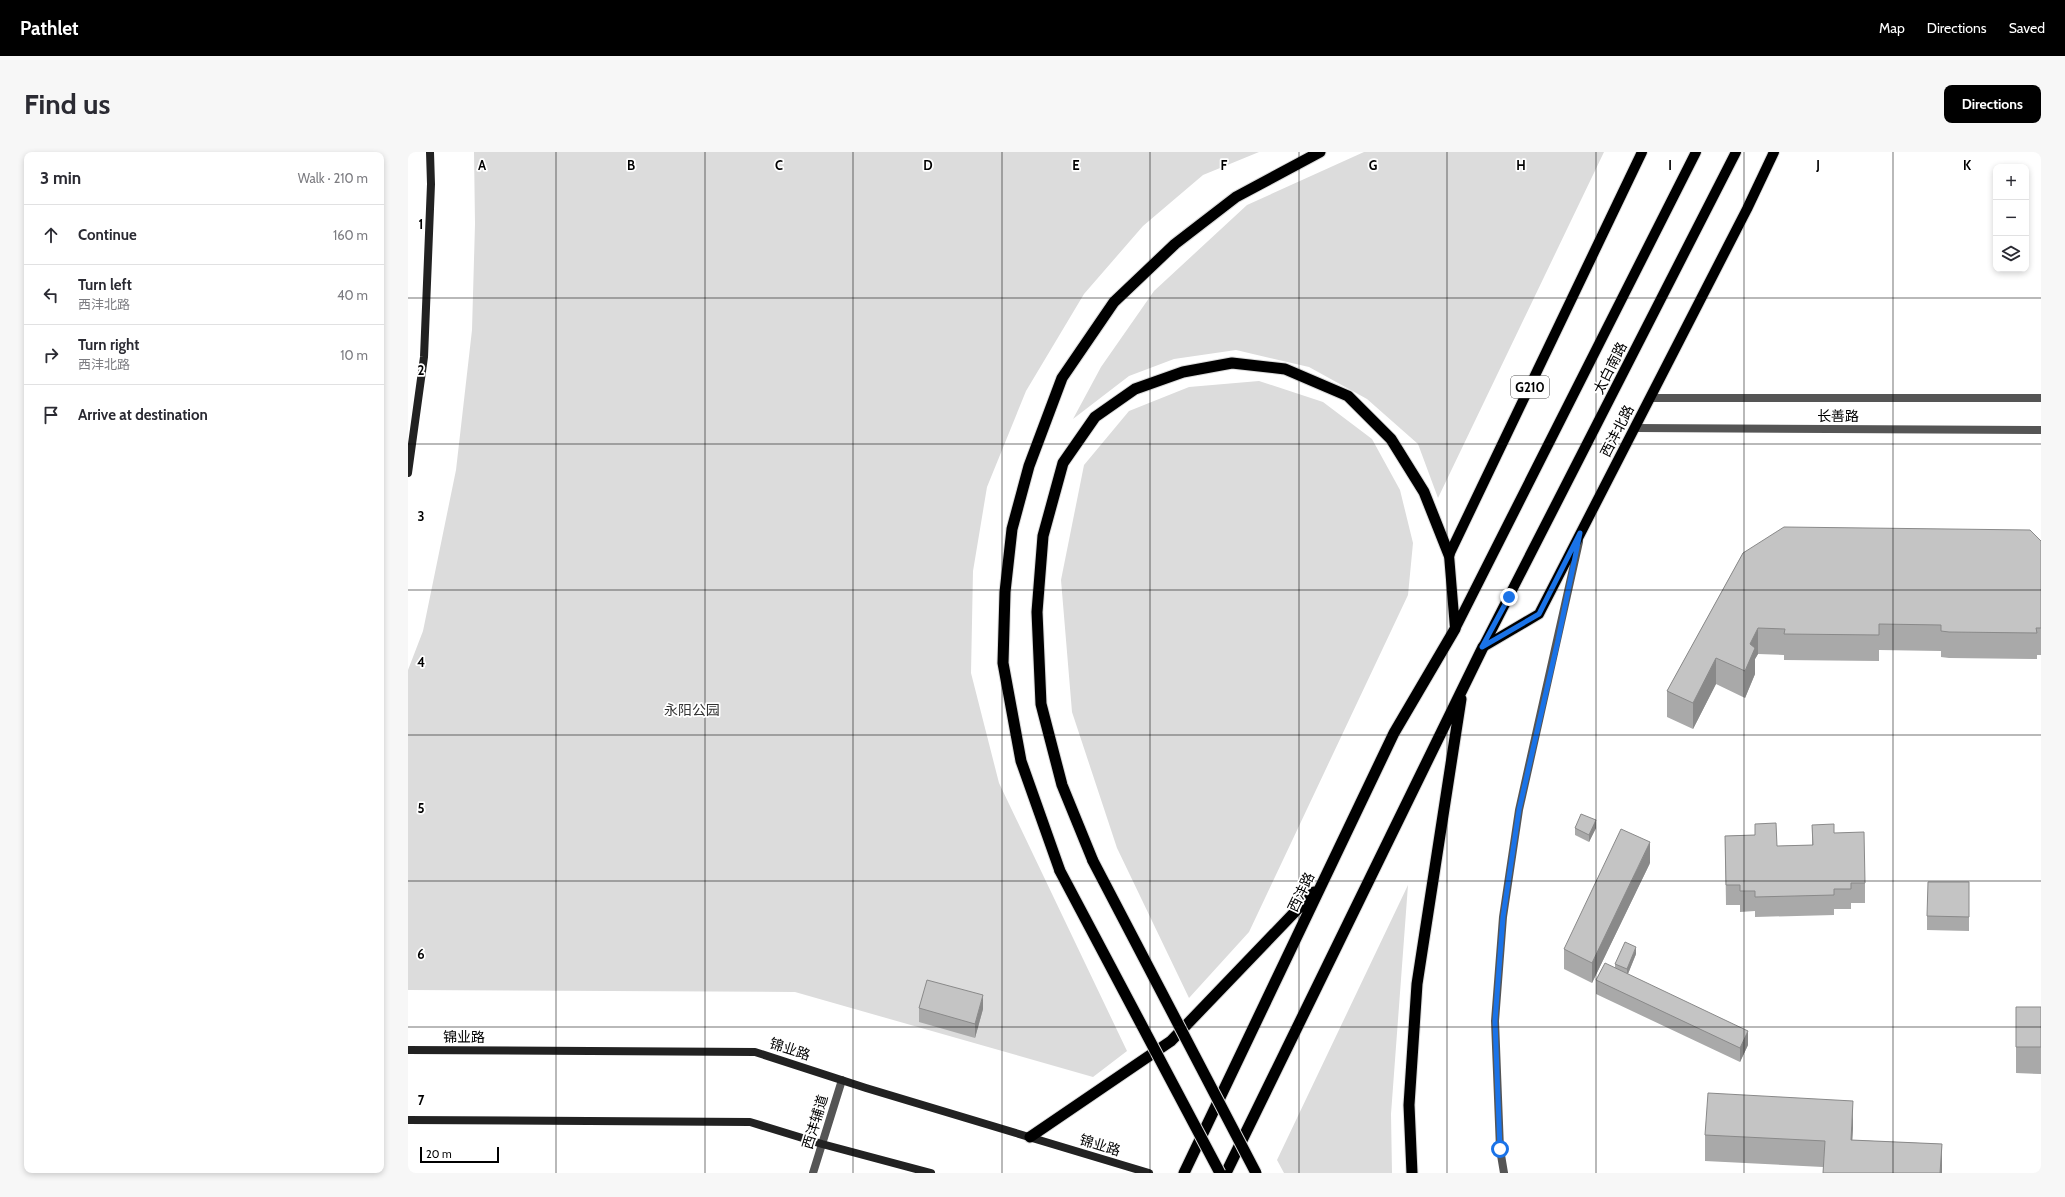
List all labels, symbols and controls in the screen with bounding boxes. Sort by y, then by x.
text: Pathlet [20,17,79,40]
text: Map [1879,19,1905,37]
text: Directions [1927,19,1987,37]
text: Saved [2009,19,2045,37]
button: Directions [1944,85,2041,123]
text: Find us [24,87,110,121]
text: A [478,157,487,173]
text: B [627,157,635,173]
text: C [775,157,783,173]
text: D [923,157,933,173]
text: E [1072,157,1080,173]
text: F [1221,157,1228,173]
text: G [1369,157,1378,173]
text: H [1516,157,1526,173]
text: I [1668,157,1672,173]
text: J [1815,157,1820,173]
text: K [1963,157,1972,173]
map controls [1993,164,2029,272]
button: + [1993,164,2029,200]
text: 3 min [40,168,81,188]
text: Walk · 210 m [298,170,368,186]
button: − [1993,200,2029,236]
text: 1 [419,216,423,232]
icon: ahead [40,224,62,246]
text: Continue [78,226,137,244]
text: 160 m [333,227,368,243]
button: layers [1993,236,2029,272]
text: Turn left [78,276,132,294]
icon: left [40,284,62,306]
text: 40 m [337,287,368,303]
text: 西沣北路 [78,296,130,312]
text: Turn right [78,336,139,354]
street label: 太白南路 [1589,339,1631,397]
icon: right [40,344,62,366]
text: 10 m [340,347,368,363]
text: 西沣北路 [78,356,130,372]
text: 2 [418,362,425,378]
road number: G210 [1511,376,1549,398]
street label: 西沣北路 [1596,402,1638,460]
icon: arrive [40,404,62,426]
text: Arrive at destination [78,406,208,424]
street label: 长善路 [1817,407,1859,425]
text: 3 [417,508,425,524]
route end [1500,588,1518,606]
text: 4 [417,654,425,670]
park label: 永阳公园 [664,701,720,719]
text: 5 [418,800,425,816]
street label: 西沣路 [1284,869,1318,915]
text: 6 [417,946,425,962]
street label: 锦业路 [443,1028,485,1046]
street label: 锦业路 [767,1034,813,1064]
text: 7 [418,1092,425,1108]
street label: 西沣辅道 [798,1093,832,1151]
street label: 锦业路 [1077,1130,1123,1160]
route start [1491,1140,1509,1158]
scale bar [420,1145,499,1164]
text: 20 m [426,1147,452,1161]

